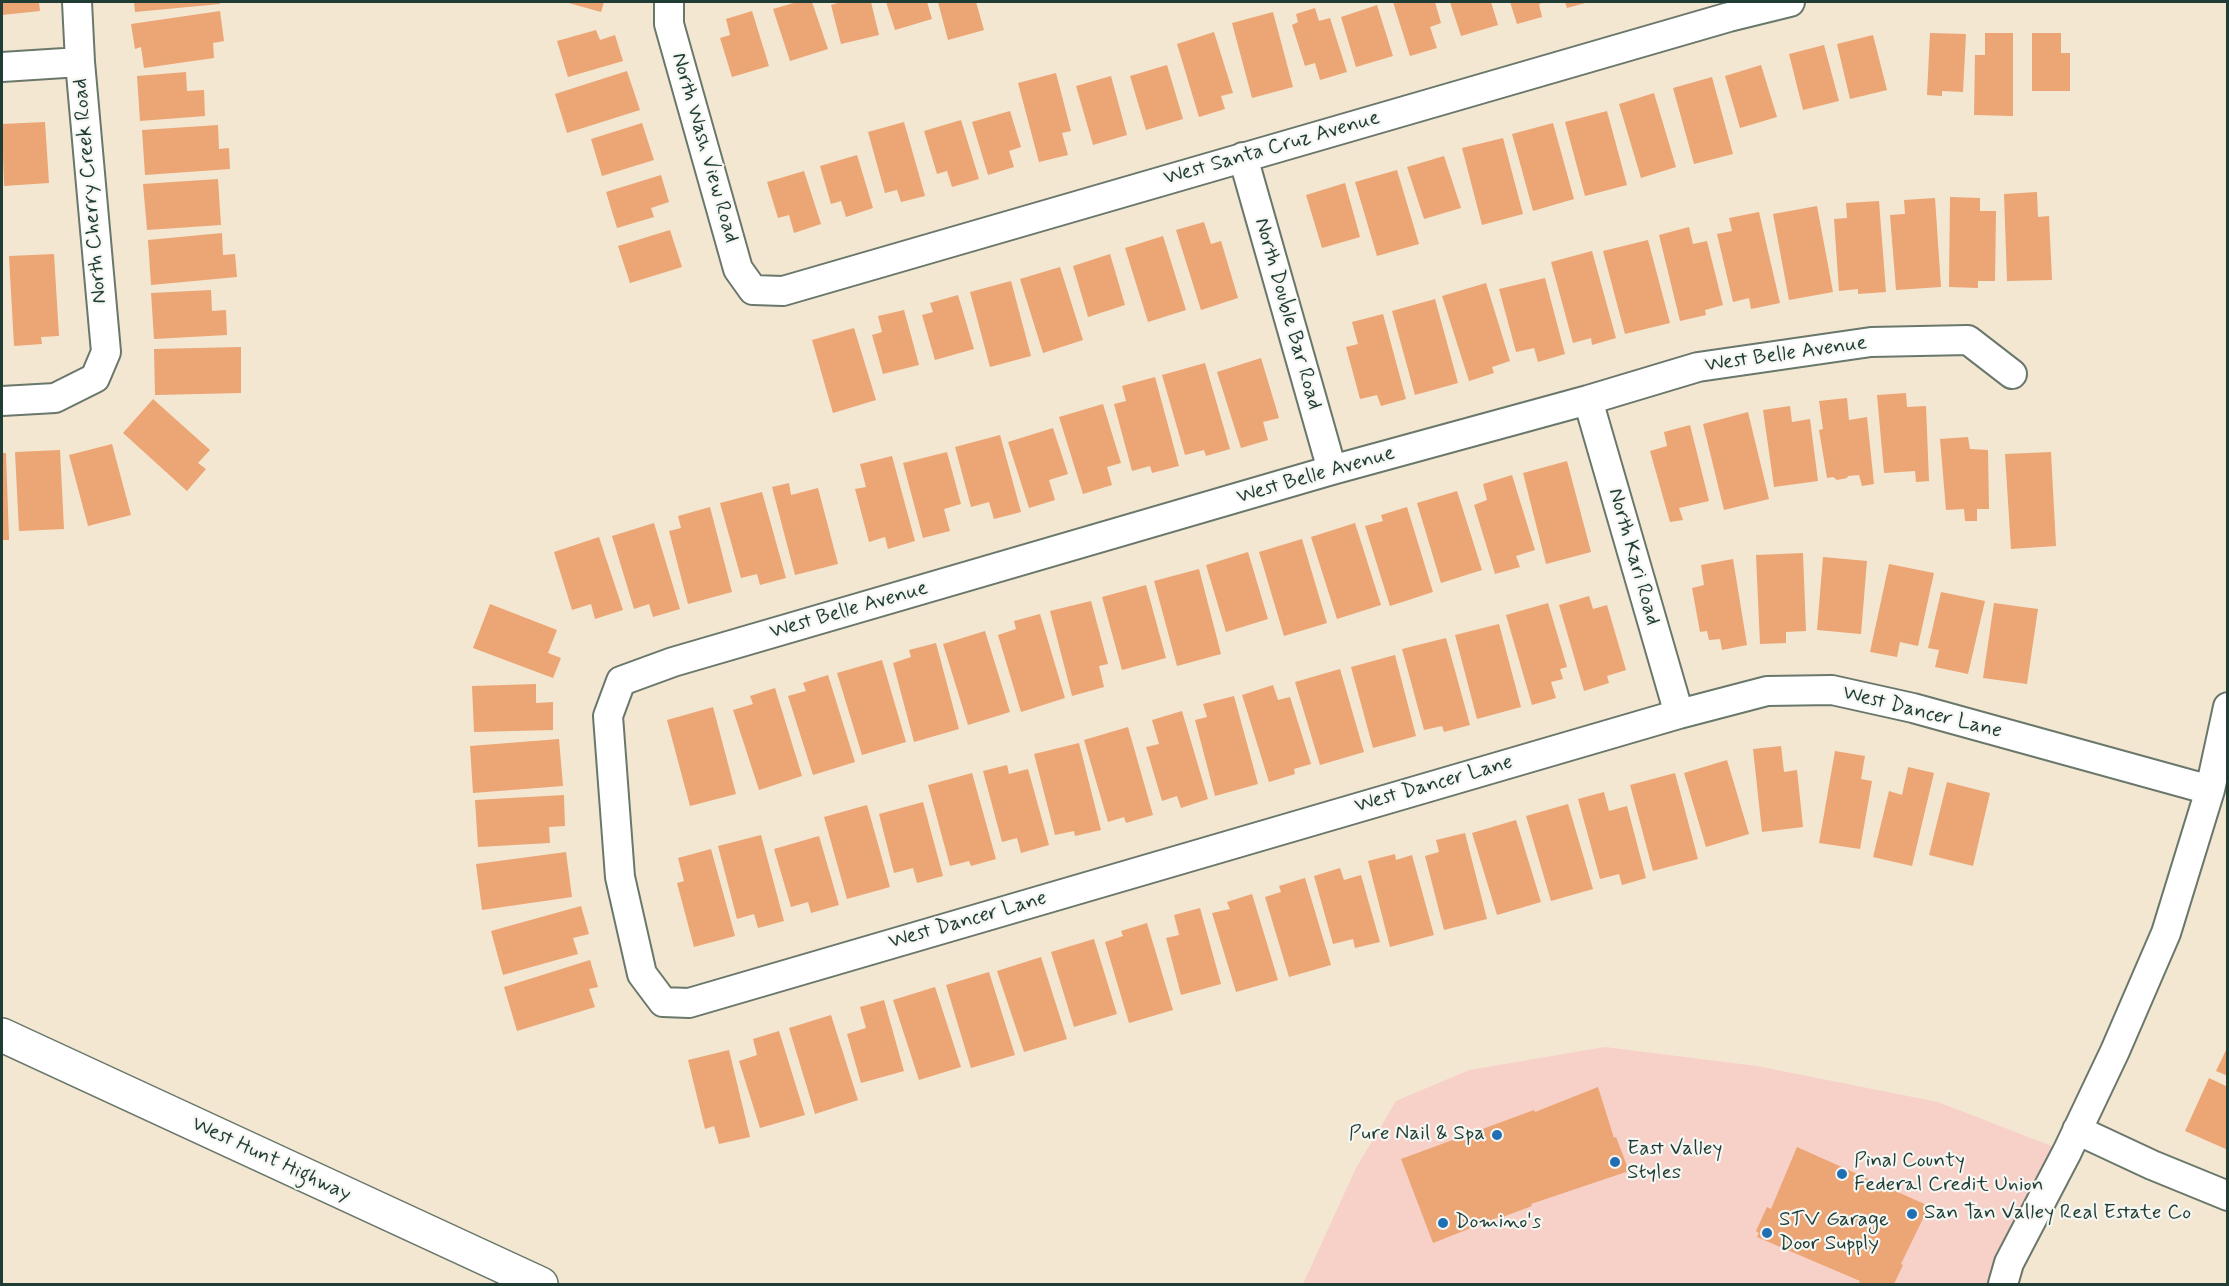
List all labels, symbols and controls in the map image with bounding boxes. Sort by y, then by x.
street label: North Wash View Road [665,50,743,246]
street label: North Cherry Creek Road [69,77,113,305]
street label: West Santa Cruz Avenue [1161,106,1383,192]
street label: North Double Bar Road [1248,215,1326,413]
street label: West Belle Avenue [1703,331,1869,379]
street label: West Belle Avenue [1234,441,1398,511]
street label: North Kari Road [1601,486,1665,628]
street label: West Belle Avenue [767,576,931,646]
street label: West Dancer Lane [1840,681,2004,745]
street label: West Dancer Lane [1352,750,1516,820]
street label: West Dancer Lane [886,886,1050,956]
street label: West Hunt Highway [187,1112,355,1208]
place label: Pure Nail & Spa [1349,1122,1485,1148]
marker: Pure Nail & Spa [1490,1128,1504,1142]
place label: East Valley Styles [1627,1137,1722,1187]
place label: Pinal County Federal Credit Union [1854,1149,2044,1199]
marker: East Valley Styles [1608,1155,1622,1169]
marker: Pinal County Federal Credit Union [1835,1167,1849,1181]
place label: San Tan Valley Real Estate Co [1924,1201,2191,1227]
marker: San Tan Valley Real Estate Co [1905,1207,1919,1221]
place label: STV Garage Door Supply [1779,1208,1889,1258]
place label: Domino's [1455,1210,1541,1236]
marker: Domino's [1436,1216,1450,1230]
marker: STV Garage Door Supply [1760,1226,1774,1240]

